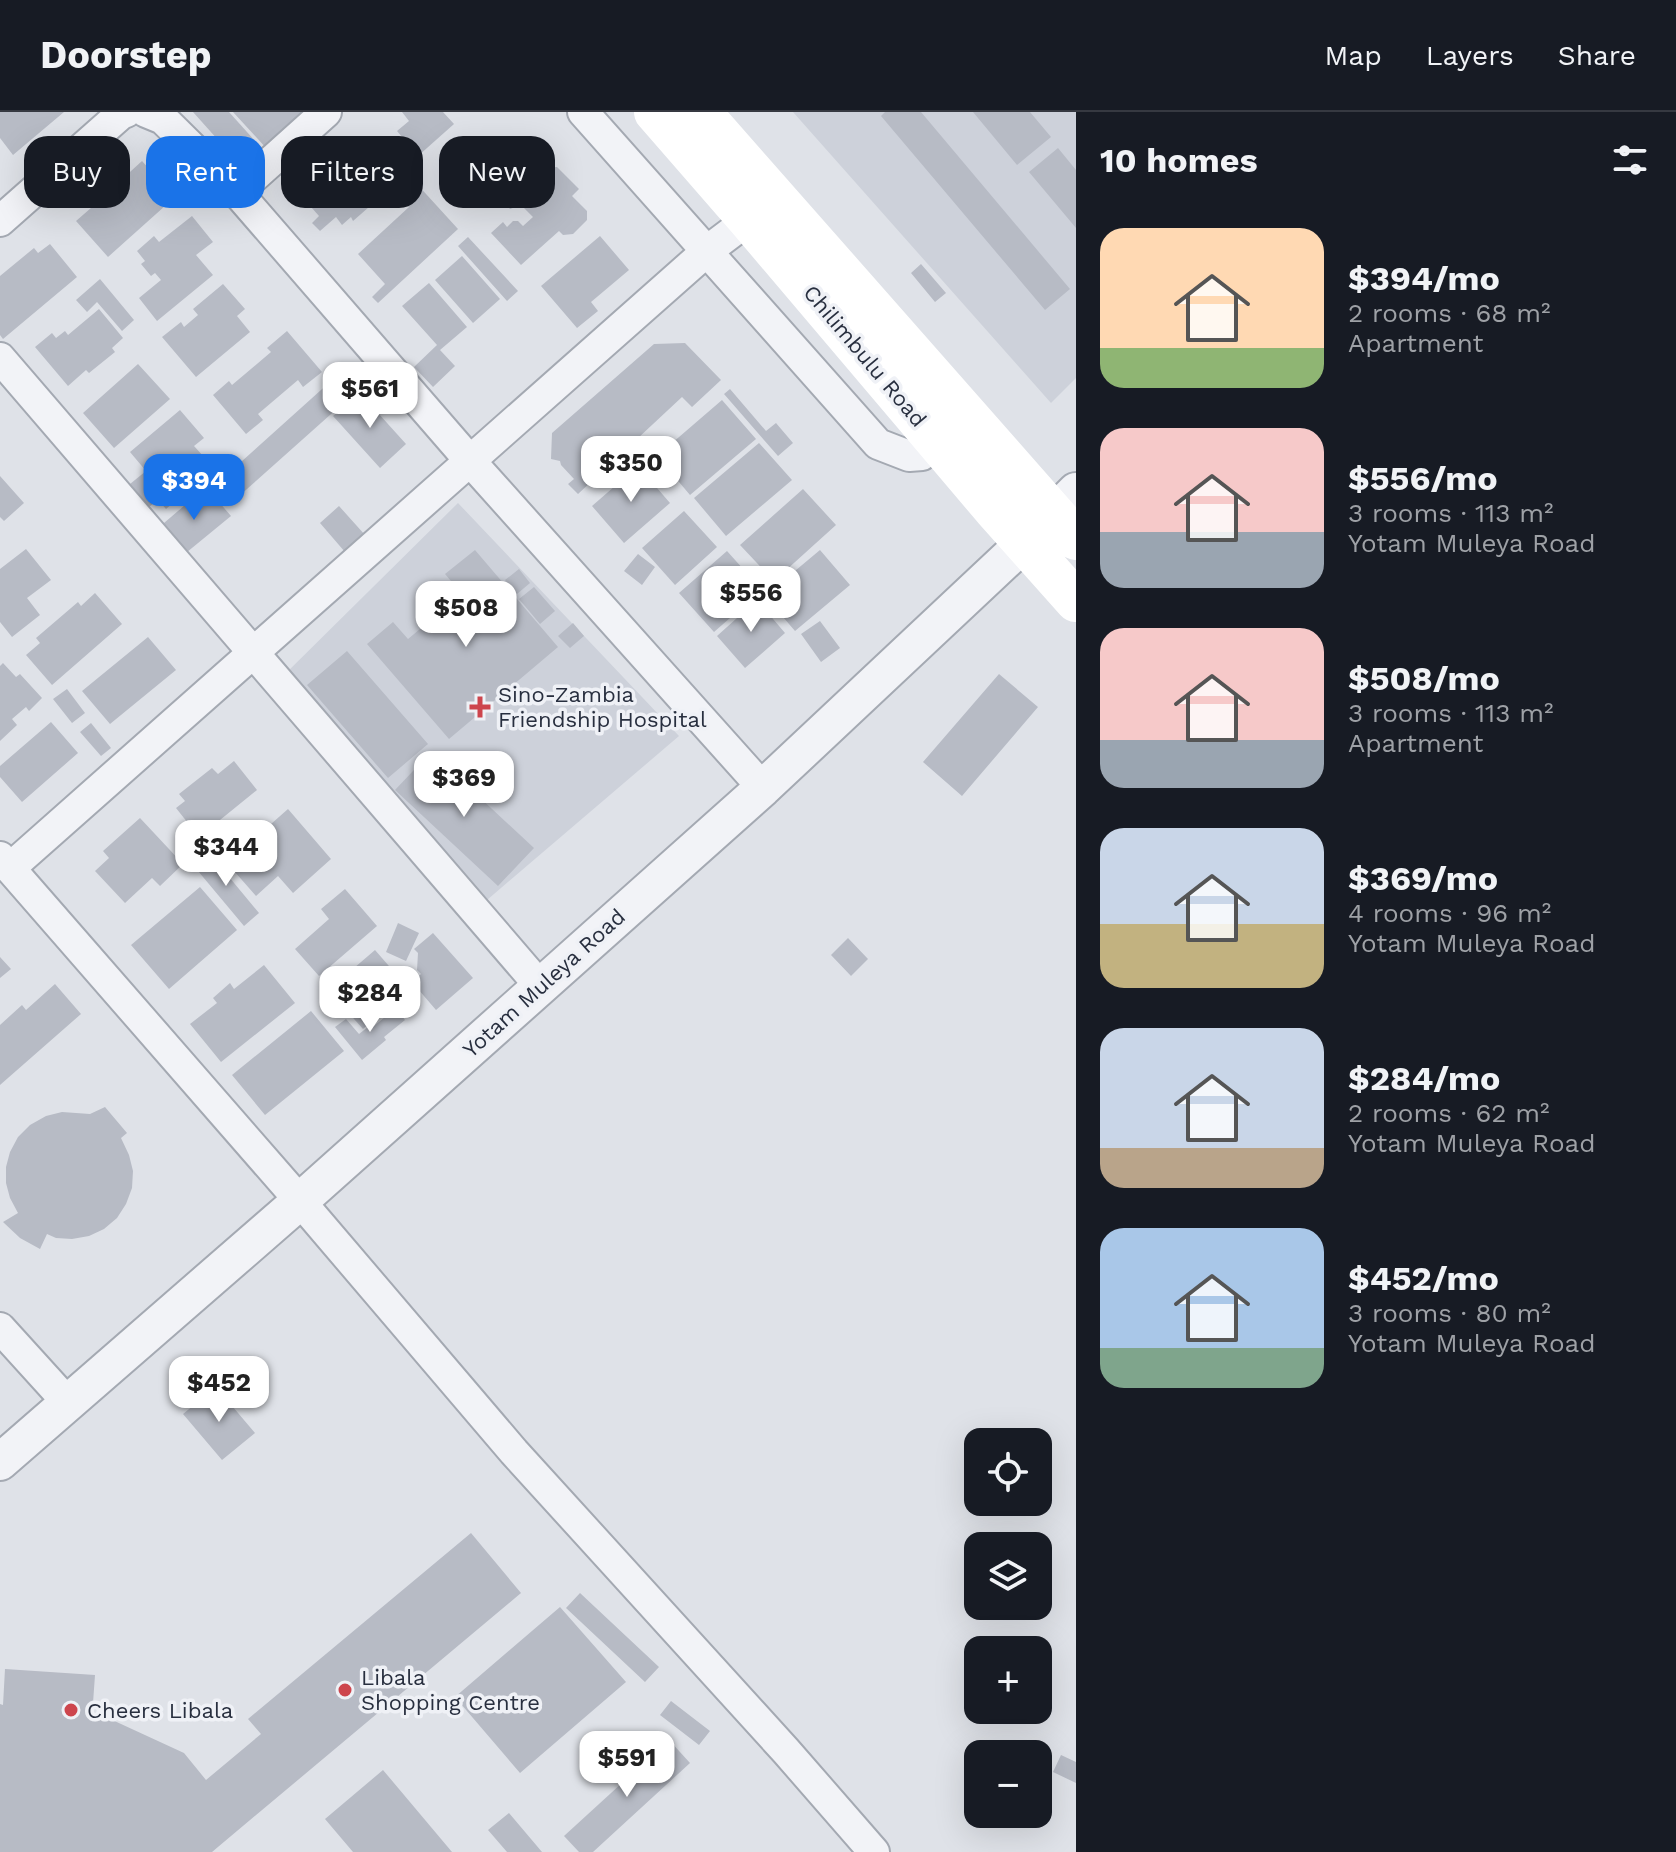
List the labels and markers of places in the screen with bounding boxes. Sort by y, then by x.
pin: $561 [323,362,417,430]
pin: $350 [584,436,678,504]
pin: $394 [147,454,241,522]
pin: $556 [704,566,798,634]
pin: $508 [419,581,513,649]
place label: Sino-Zambia Friendship Hospital [498,682,707,732]
marker: Sino-Zambia Friendship Hospital [469,696,491,718]
pin: $369 [417,751,511,819]
pin: $344 [179,820,273,888]
pin: $284 [323,966,417,1034]
pin: $452 [172,1356,266,1424]
place label: Libala Shopping Centre [361,1665,540,1715]
marker: Libala Shopping Centre [336,1681,354,1699]
place label: Cheers Libala [87,1698,233,1723]
marker: Cheers Libala [62,1701,80,1719]
pin: $591 [580,1731,674,1799]

